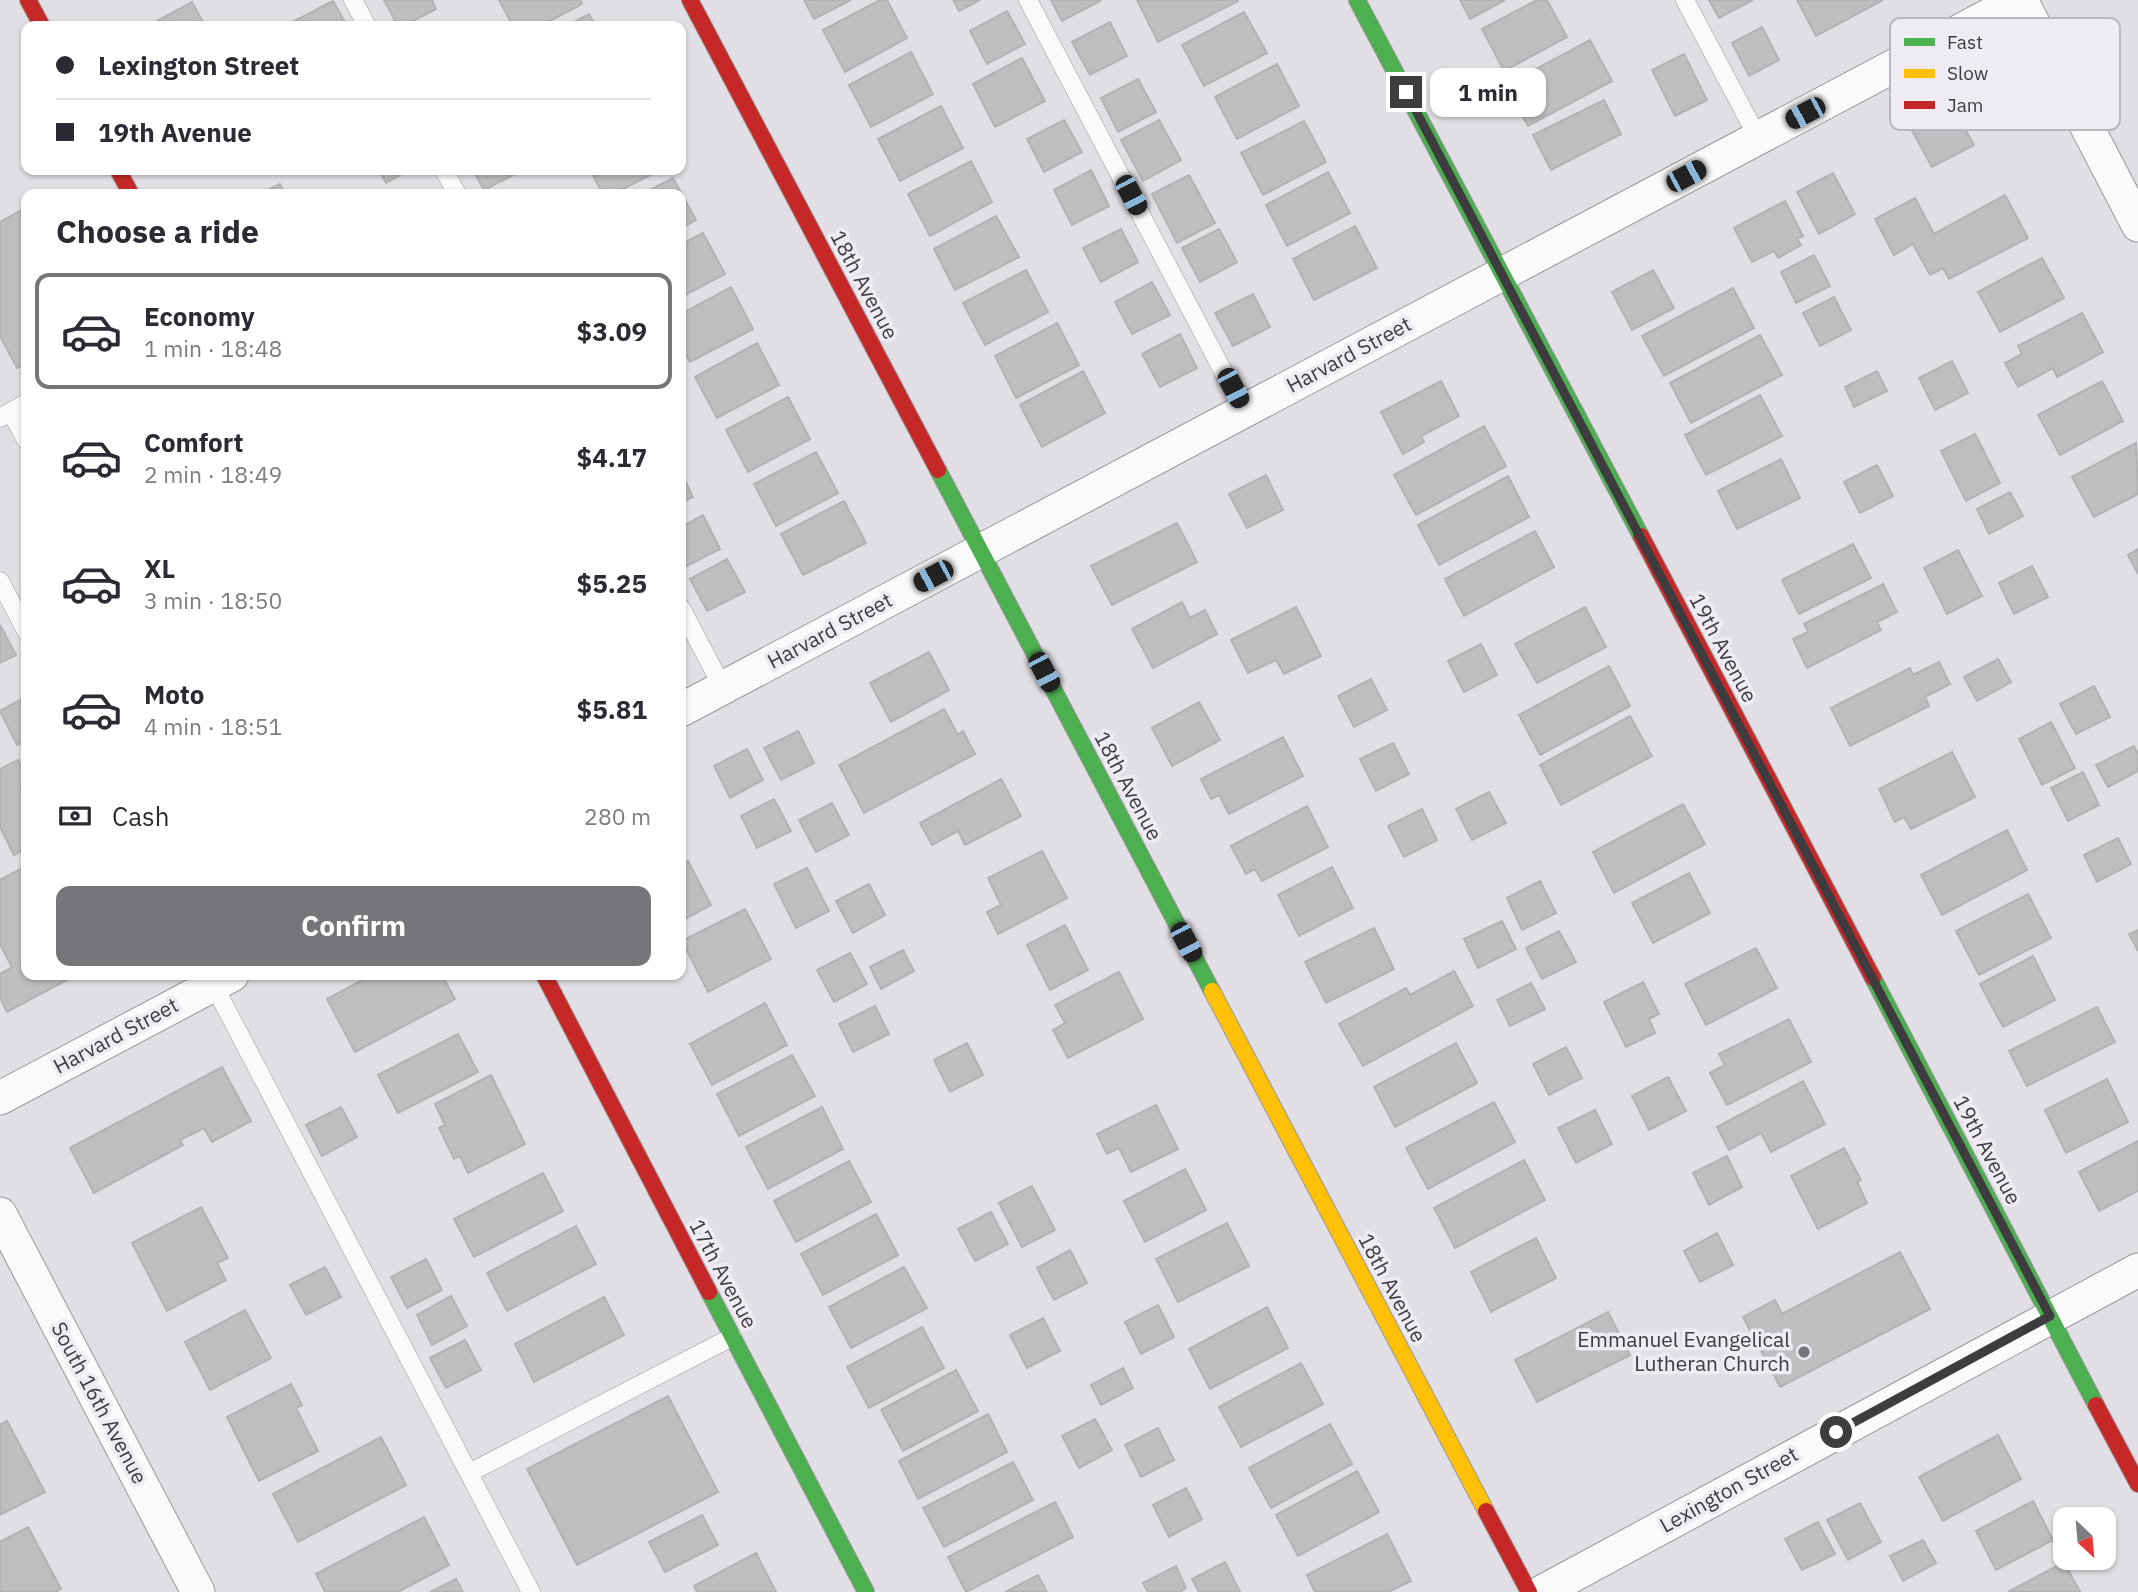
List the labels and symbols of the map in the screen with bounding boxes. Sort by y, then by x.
legend [1890,18,2120,130]
text: Fast [1947,30,1983,54]
text: Slow [1947,61,1988,85]
callout: 1 min [1430,68,1546,116]
route end [1390,76,1422,108]
text: Jam [1947,93,1983,117]
car [1782,94,1829,132]
car [1663,157,1710,195]
car [1112,172,1151,218]
street label: 18th Avenue [824,225,905,344]
street label: Harvard Street [1281,309,1416,399]
car [1214,365,1253,411]
car [910,557,957,595]
street label: Harvard Street [762,585,897,675]
street label: 19th Avenue [1683,588,1764,707]
car [1025,649,1064,695]
street label: 18th Avenue [1088,726,1169,845]
car [1167,919,1206,965]
street label: Harvard Street [48,990,183,1080]
street label: 19th Avenue [1947,1090,2028,1209]
street label: 17th Avenue [683,1214,764,1333]
street label: 18th Avenue [1352,1228,1433,1347]
street label: South 16th Avenue [45,1317,154,1488]
place label: Emmanuel Evangelical Lutheran Church [1577,1325,1790,1377]
marker: Emmanuel Evangelical Lutheran Church [1796,1344,1812,1360]
route start [1820,1416,1852,1448]
street label: Lexington Street [1654,1440,1803,1539]
north arrow [2053,1507,2116,1570]

